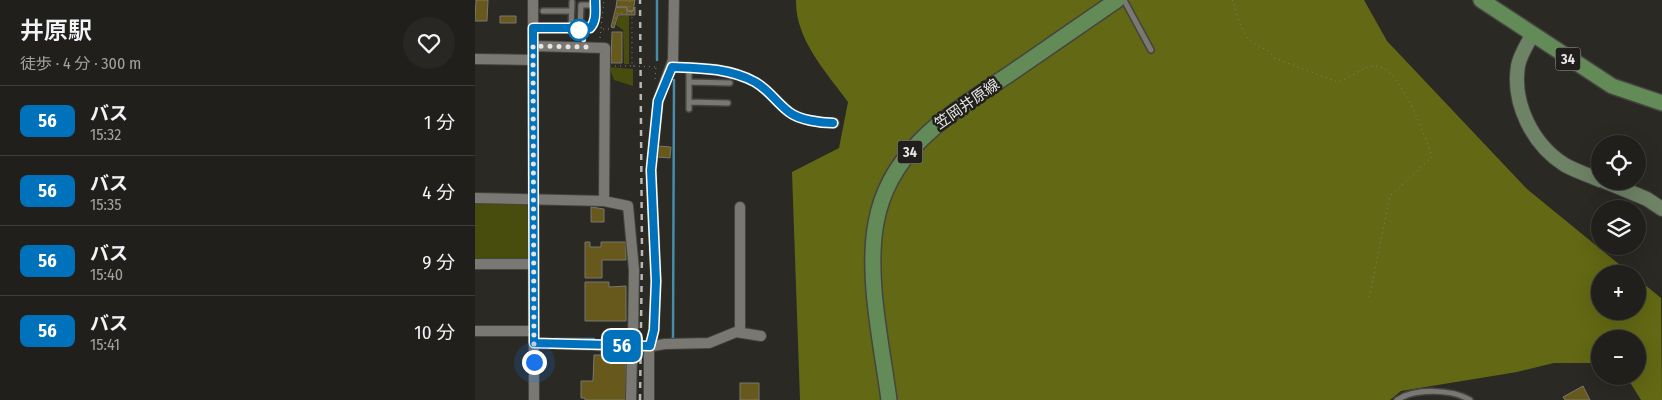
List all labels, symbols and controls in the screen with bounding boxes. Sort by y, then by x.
text: 井原駅 [20,17,92,45]
button: heart [403,17,455,69]
unlabelled marker [568,19,590,41]
road number: 34 [1555,48,1581,70]
text: 徒歩 · 4 分 · 300 m [20,54,141,73]
street label: 笠岡井原線 [931,75,1003,133]
text: バス [90,102,128,125]
text: 56 [38,110,57,132]
text: 1 分 [424,111,455,134]
text: 15:32 [90,125,121,144]
map controls [1591,135,1646,385]
button: locate [1591,135,1646,190]
road number: 34 [897,140,923,163]
text: バス [90,172,128,195]
text: 56 [38,180,57,202]
text: 4 分 [422,181,455,204]
text: 15:35 [90,195,122,214]
button: layers [1591,200,1646,255]
text: バス [90,242,128,265]
text: 56 [38,250,57,272]
text: 9 分 [422,251,455,274]
text: 15:40 [90,265,123,284]
button: + [1591,265,1646,320]
text: バス [90,312,128,335]
text: 56 [38,320,57,342]
text: 10 分 [414,321,455,344]
line badge: 56 [599,330,645,362]
button: − [1591,330,1646,385]
text: 15:41 [90,335,120,354]
text: 56 [613,335,631,357]
your location [522,350,547,375]

